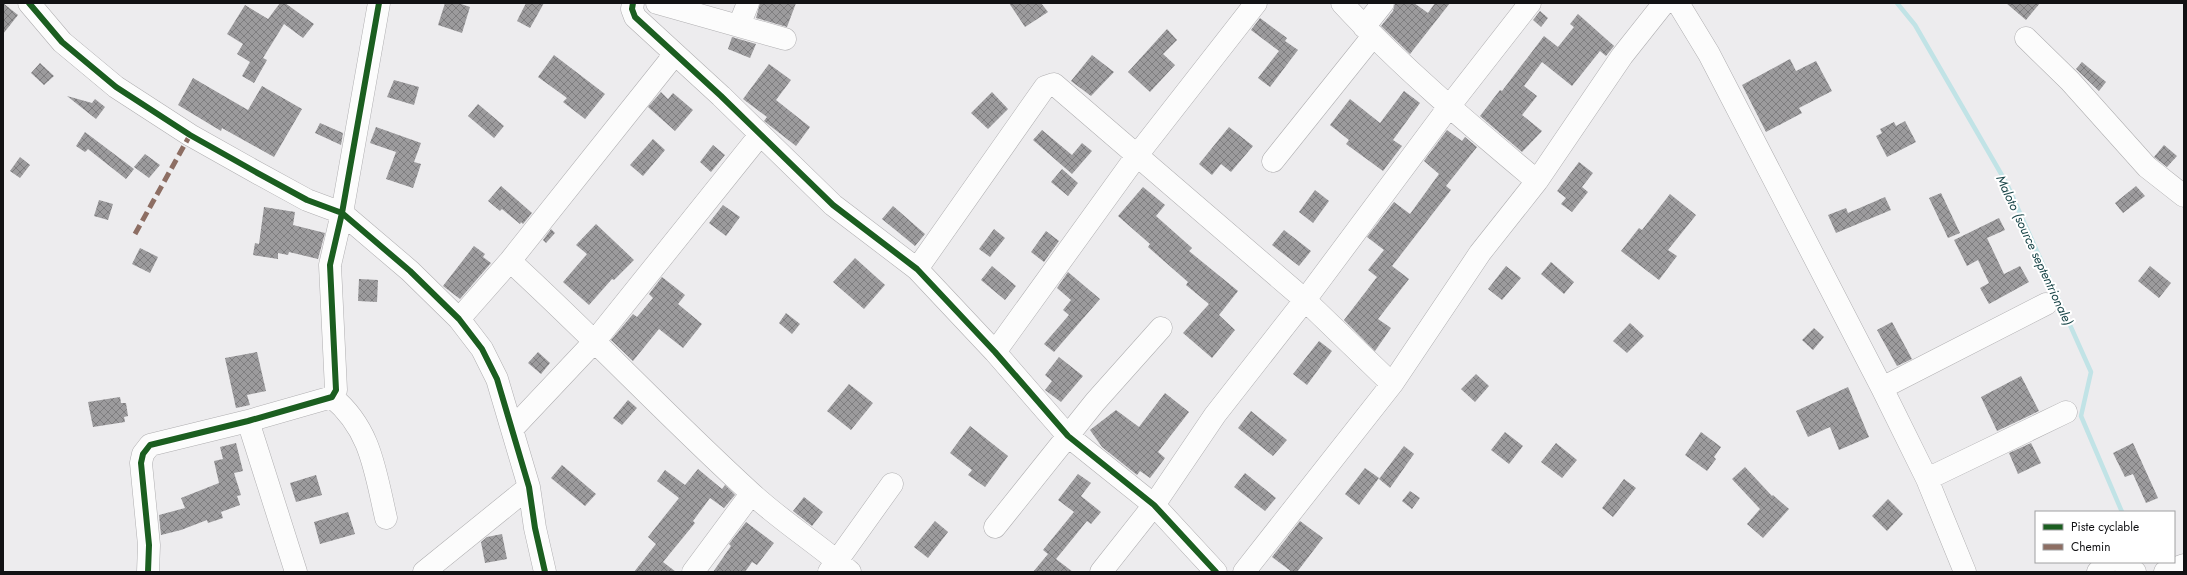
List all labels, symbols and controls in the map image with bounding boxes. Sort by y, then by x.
water label: Maloto (source septentrionale) [1991,172,2078,328]
legend [2035,511,2175,563]
text: Piste cyclable [2071,518,2139,536]
text: Chemin [2071,538,2110,556]

